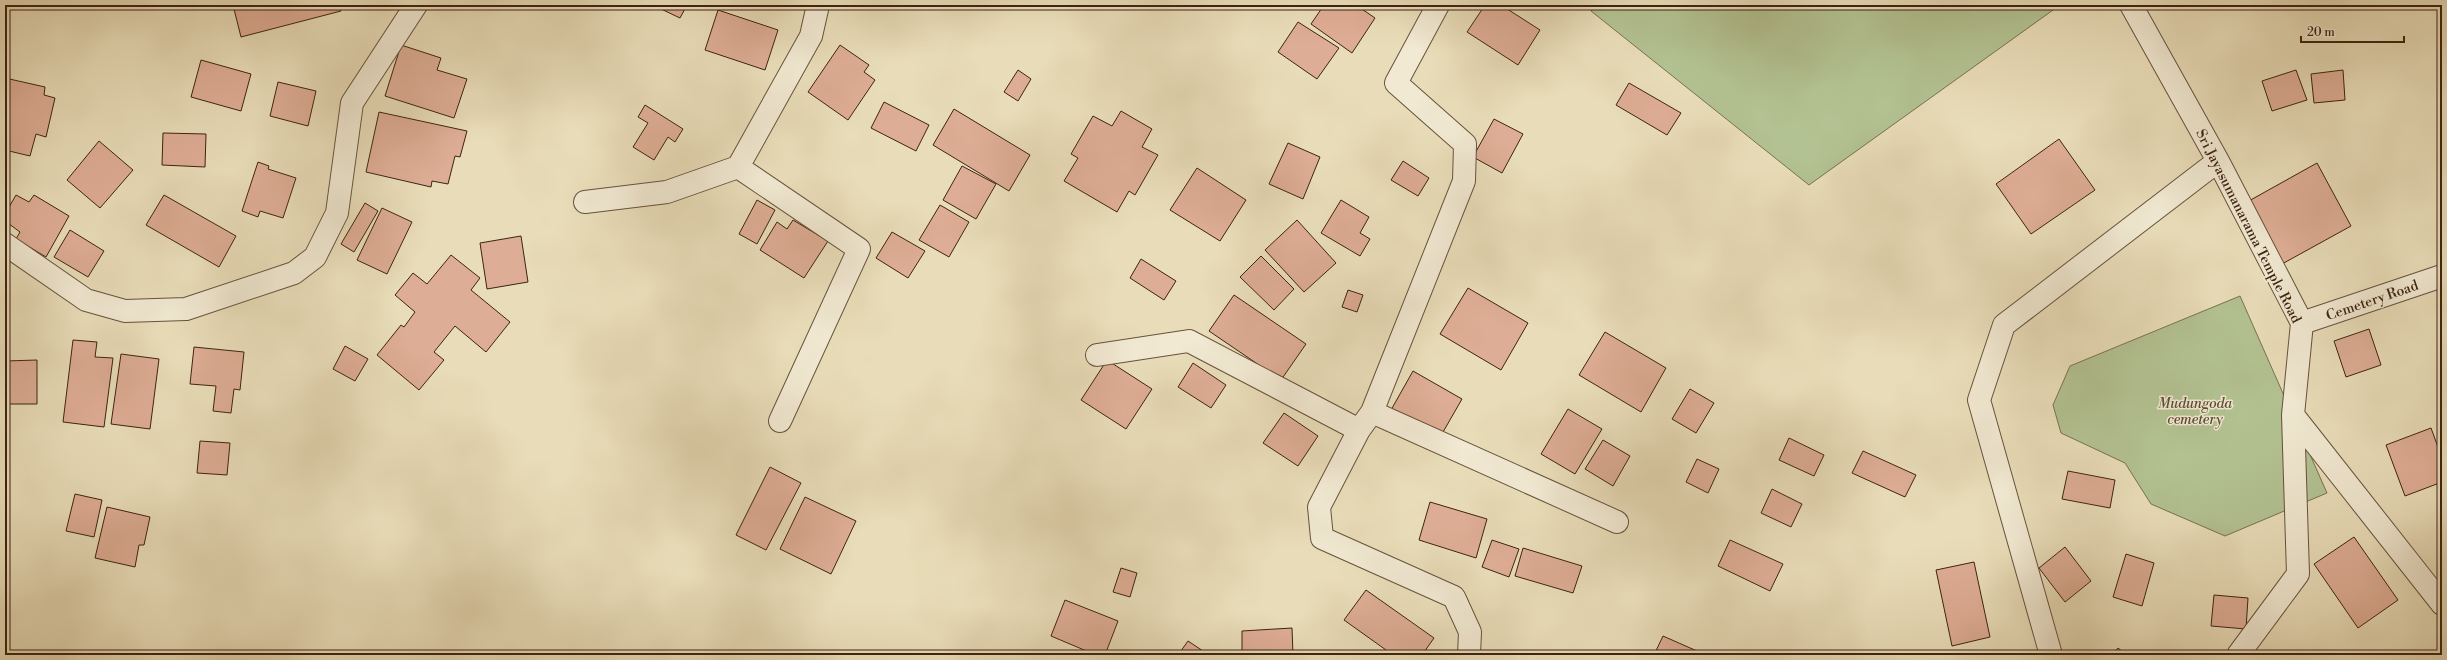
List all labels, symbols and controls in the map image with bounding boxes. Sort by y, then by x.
scale bar [2301,18,2404,44]
text: 20 m [2307,25,2335,40]
street label: Sri Jayasumanarama Temple Road [2191,126,2305,327]
street label: Cemetery Road [2324,277,2421,325]
park label: Mudungoda cemetery [2158,395,2232,429]

